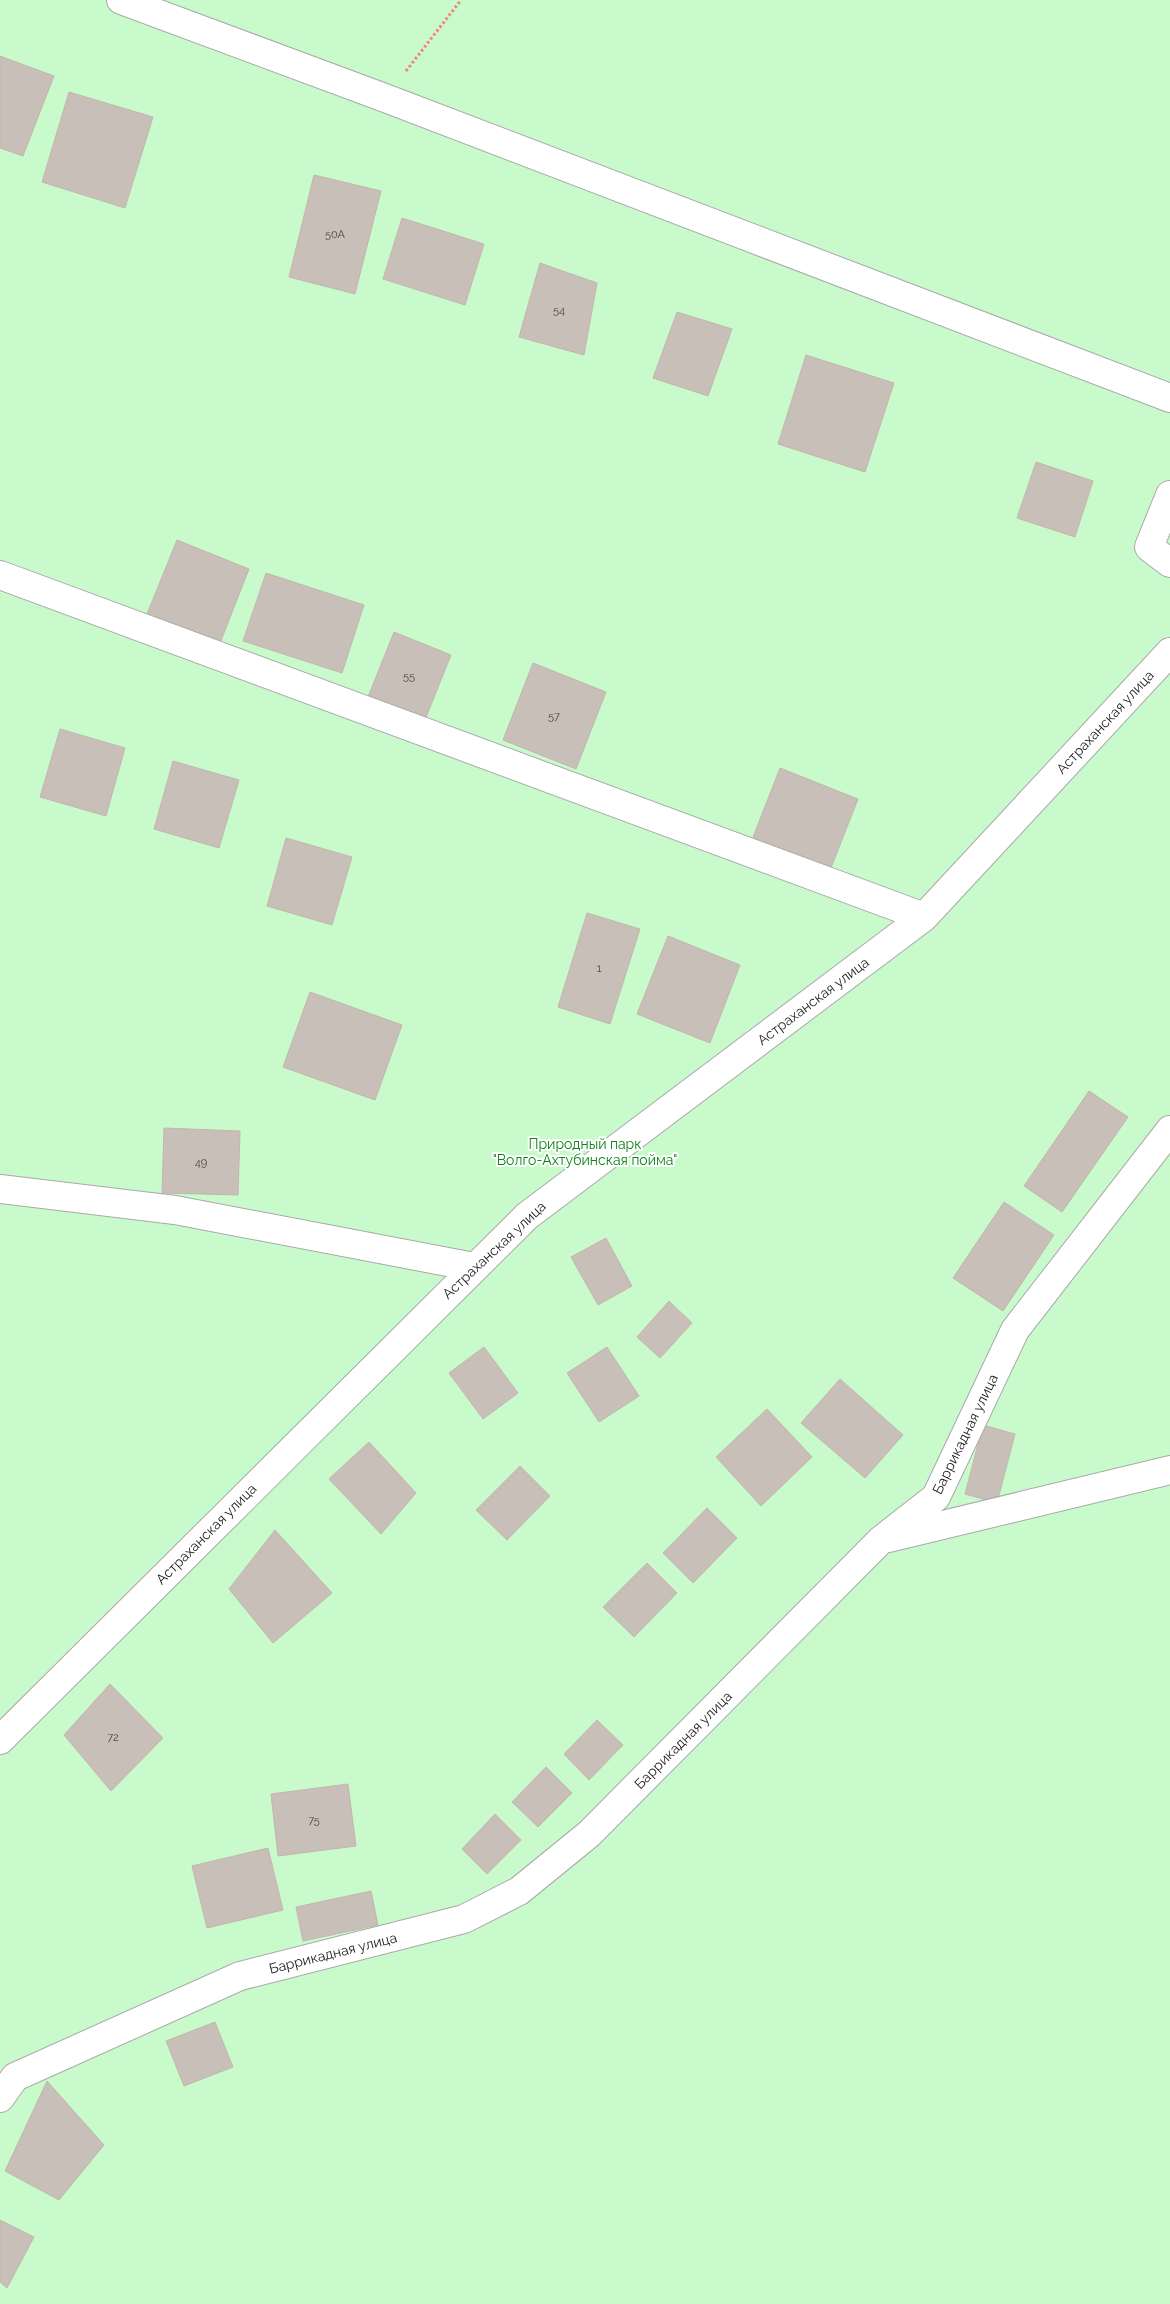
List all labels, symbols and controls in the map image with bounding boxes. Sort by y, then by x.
house number: 50А [325,228,346,241]
house number: 54 [553,304,565,317]
street label: Астраханская улица [1053,667,1157,777]
house number: 55 [403,670,415,683]
house number: 57 [548,710,560,723]
street label: Астраханская улица [754,954,872,1048]
house number: 1 [597,962,602,975]
park label: Природный парк "Волго-Ахтубинская пойма" [493,1136,677,1168]
house number: 49 [195,1156,207,1169]
street label: Астраханская улица [439,1198,549,1302]
street label: Баррикадная улица [929,1372,1001,1496]
street label: Астраханская улица [153,1481,259,1587]
street label: Баррикадная улица [631,1688,735,1792]
house number: 72 [107,1731,119,1744]
house number: 75 [308,1814,320,1827]
street label: Баррикадная улица [267,1929,399,1977]

